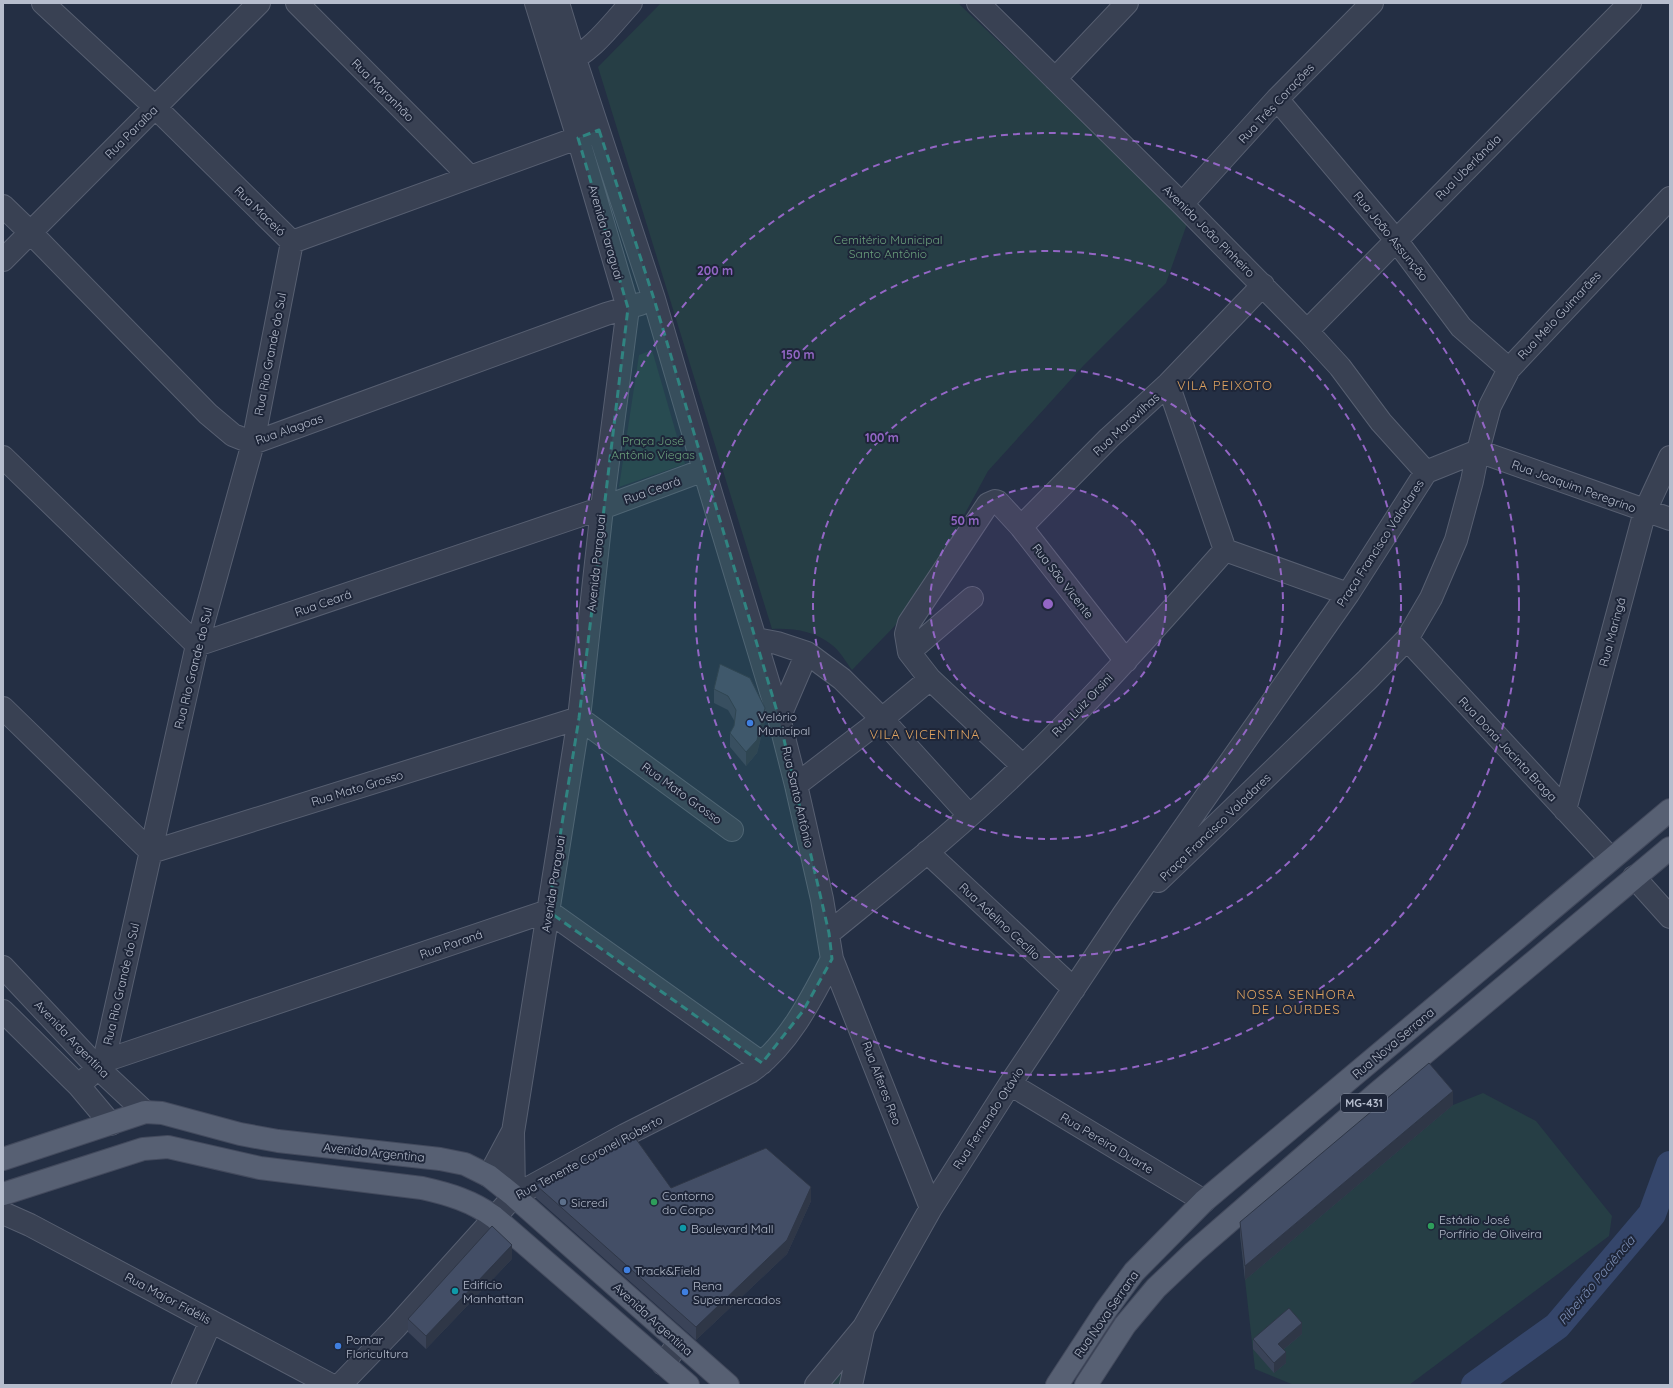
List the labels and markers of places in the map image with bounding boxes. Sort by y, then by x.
centre of rings [1041,597,1055,611]
place label: Velório Municipal [758,709,810,738]
marker: Velório Municipal [745,718,755,728]
place label: Contorno do Corpo [662,1188,714,1217]
place label: Sicredi [571,1195,608,1210]
marker: Sicredi [558,1197,568,1207]
marker: Contorno do Corpo [649,1197,659,1207]
place label: Estádio José Porfírio de Oliveira [1439,1212,1542,1241]
place label: Boulevard Mall [691,1221,773,1236]
marker: Estádio José Porfírio de Oliveira [1426,1221,1436,1231]
marker: Boulevard Mall [678,1223,688,1233]
place label: Track&Field [635,1263,700,1278]
marker: Track&Field [622,1265,632,1275]
place label: Edifício Manhattan [463,1277,524,1306]
place label: Rena Supermercados [693,1278,781,1307]
marker: Edifício Manhattan [450,1286,460,1296]
marker: Rena Supermercados [680,1287,690,1297]
place label: Pomar Floricultura [346,1332,408,1361]
marker: Pomar Floricultura [333,1341,343,1351]

